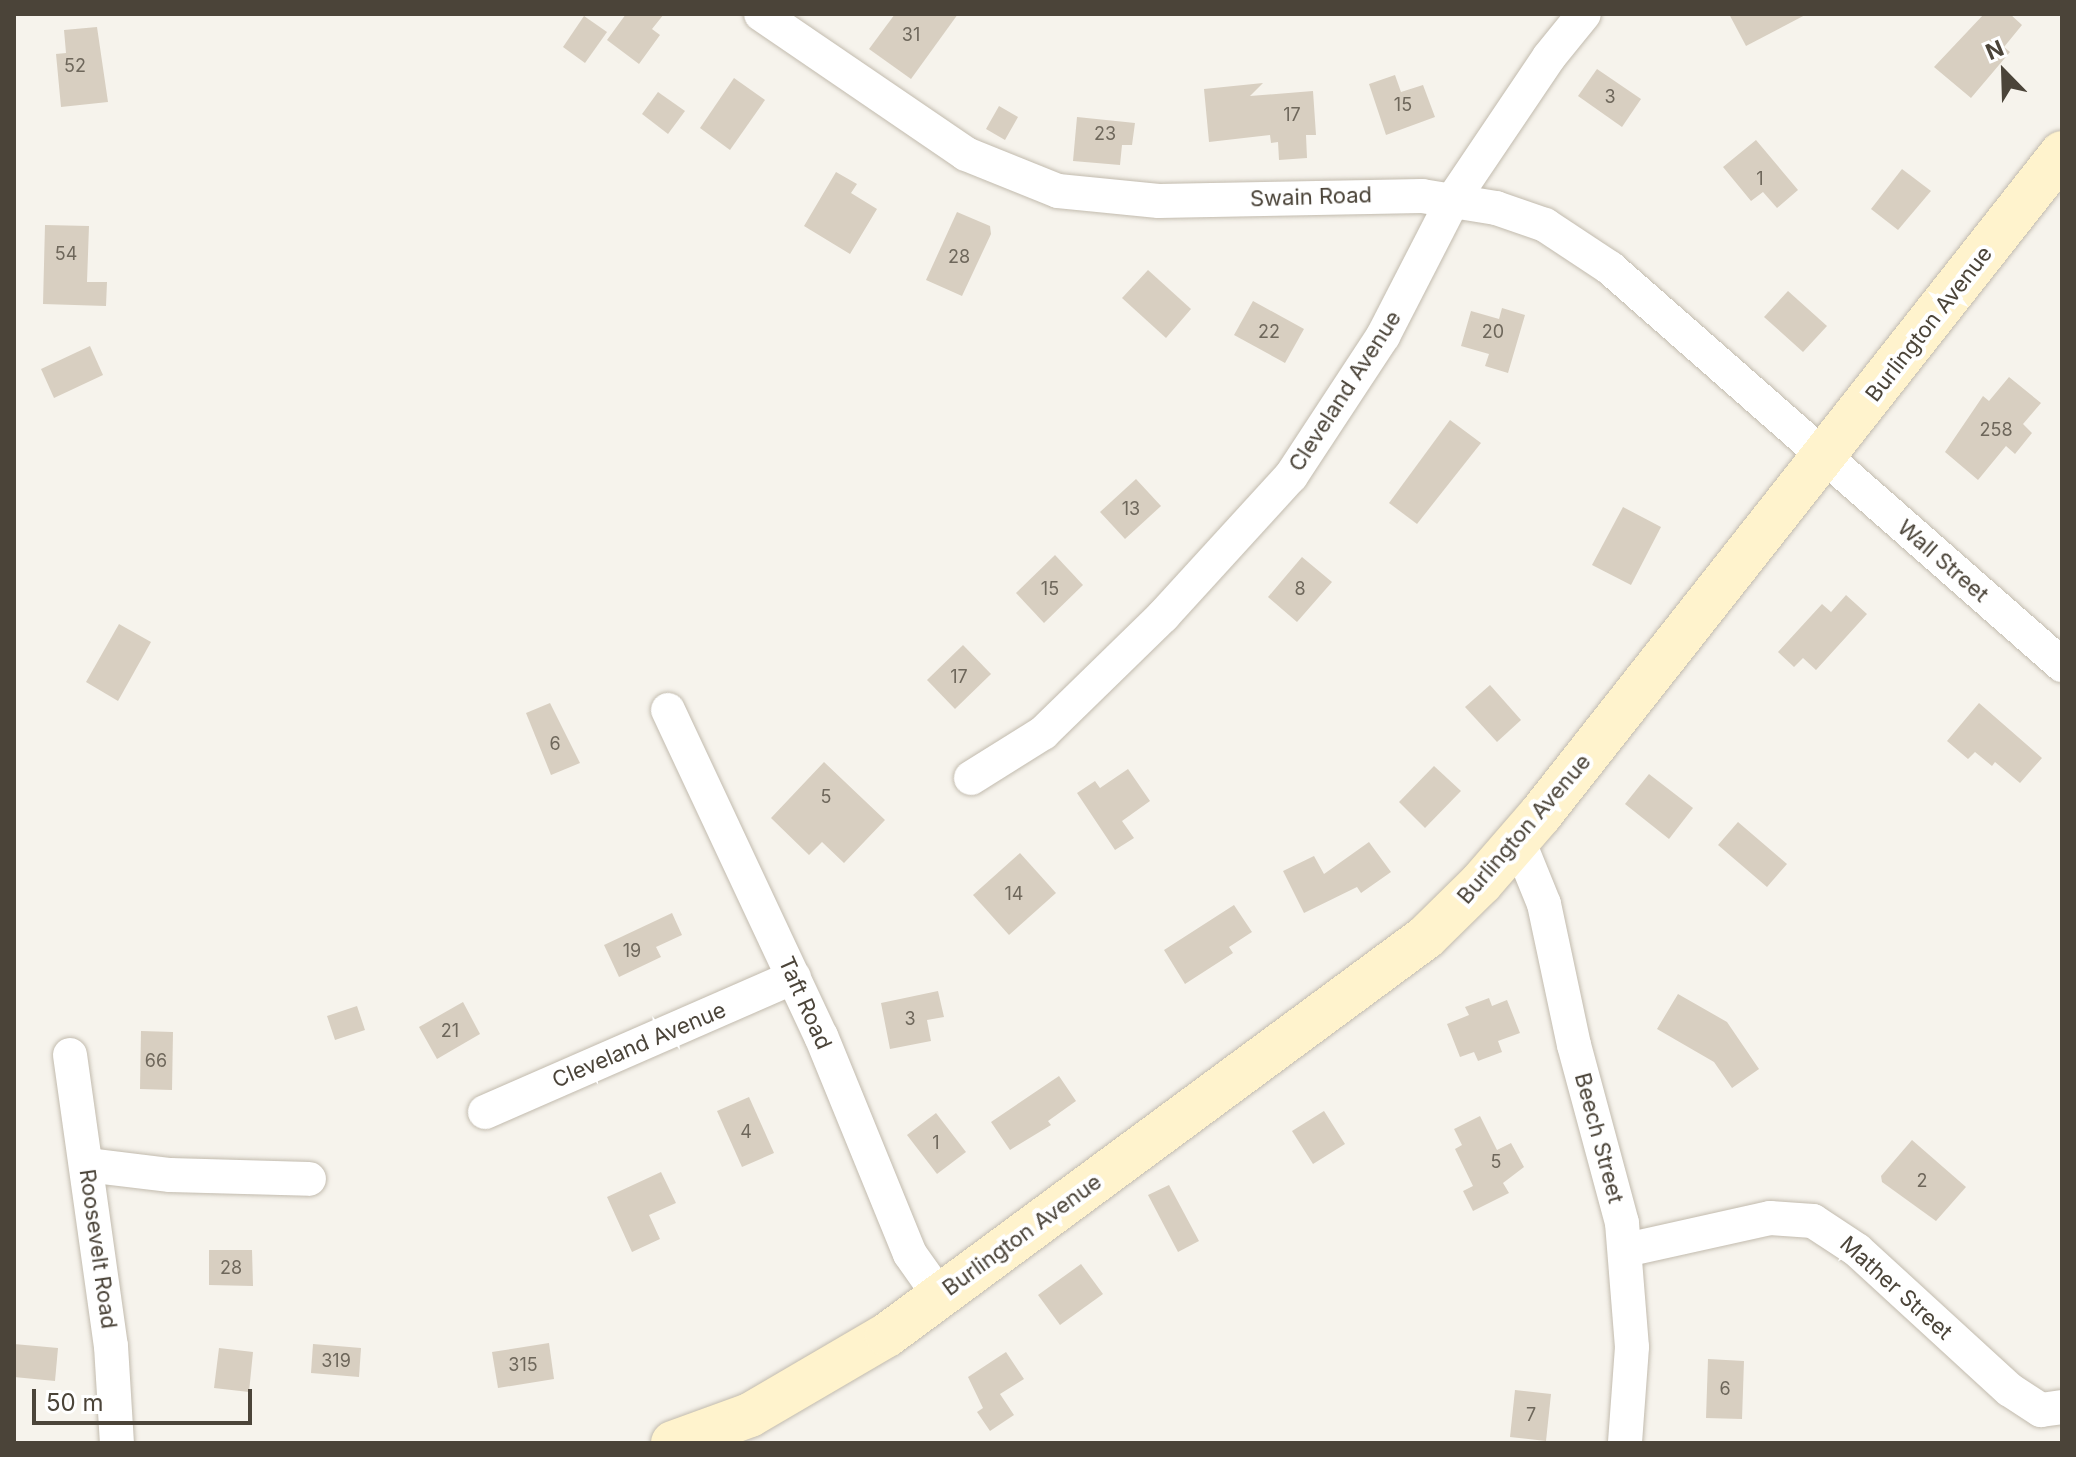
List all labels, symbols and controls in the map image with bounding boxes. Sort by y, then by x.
house number: 31 [902,24,920,46]
north arrow [1964,32,2044,112]
text: N [1982,35,2007,65]
house number: 52 [64,55,86,77]
house number: 3 [1604,86,1616,108]
house number: 15 [1394,94,1412,116]
house number: 17 [1283,104,1301,126]
house number: 23 [1094,123,1116,145]
house number: 1 [1756,168,1764,190]
street label: Swain Road [1250,182,1372,212]
street label: Burlington Avenue [1860,241,1998,407]
house number: 54 [55,243,77,265]
house number: 28 [948,246,970,268]
street label: Cleveland Avenue [1283,306,1407,476]
house number: 22 [1258,321,1280,343]
house number: 20 [1482,321,1504,343]
house number: 258 [1979,419,2013,441]
house number: 13 [1122,498,1140,520]
street label: Wall Street [1892,514,1994,608]
house number: 15 [1041,578,1059,600]
house number: 8 [1294,578,1306,600]
house number: 17 [950,666,968,688]
house number: 6 [549,733,561,755]
street label: Burlington Avenue [1452,749,1596,909]
house number: 5 [821,786,831,808]
house number: 14 [1005,883,1023,905]
house number: 19 [623,940,641,962]
street label: Taft Road [773,953,837,1053]
street label: Cleveland Avenue [548,996,730,1094]
house number: 3 [904,1008,916,1030]
house number: 21 [441,1020,459,1042]
house number: 66 [145,1050,167,1072]
street label: Beech Street [1569,1070,1629,1206]
house number: 4 [740,1121,752,1143]
house number: 1 [932,1132,940,1154]
house number: 5 [1491,1151,1501,1173]
street label: Roosevelt Road [74,1167,122,1331]
street label: Burlington Avenue [937,1169,1107,1301]
house number: 2 [1917,1170,1927,1192]
street label: Mather Street [1834,1231,1958,1345]
house number: 28 [220,1257,242,1279]
house number: 319 [321,1350,351,1372]
house number: 315 [508,1354,538,1376]
scale bar [36,1373,256,1423]
house number: 6 [1719,1378,1731,1400]
text: 50 m [46,1388,104,1417]
house number: 7 [1526,1404,1536,1426]

